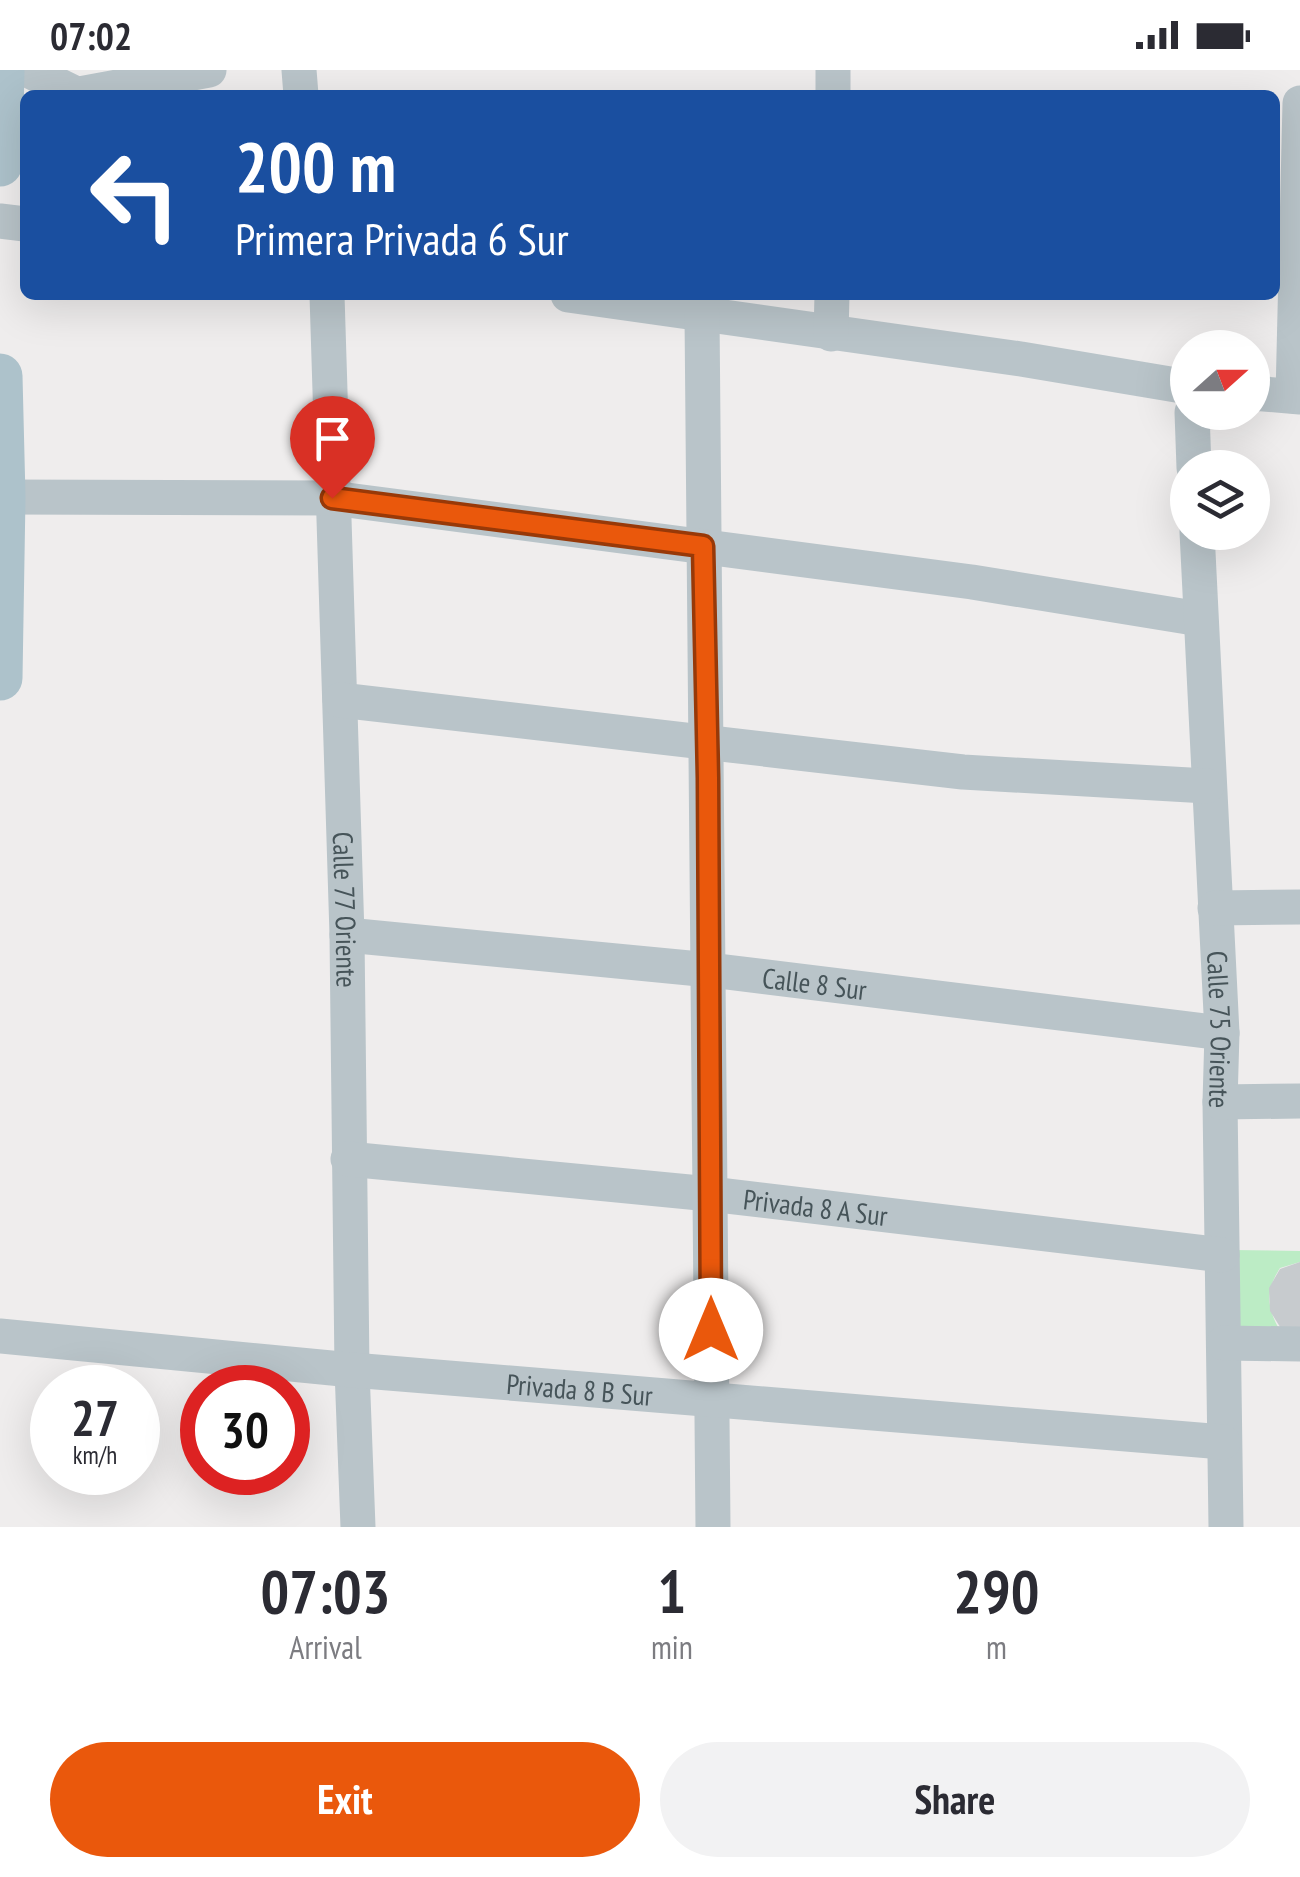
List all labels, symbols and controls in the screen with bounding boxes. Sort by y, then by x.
text: 07:02 [50,11,132,60]
text: 200 m [235,121,396,211]
icon: left [70,130,200,260]
text: Primera Privada 6 Sur [235,209,569,267]
north arrow [1170,330,1270,430]
map controls [1170,330,1270,550]
pin [290,396,375,499]
icon: arrive [305,411,360,466]
button: layers [1170,450,1270,550]
street label: Calle 77 Oriente [325,831,366,988]
street label: Calle 75 Oriente [1199,950,1241,1108]
street label: Calle 8 Sur [760,958,869,1008]
street label: Privada 8 A Sur [741,1180,890,1234]
position arrow [659,1278,763,1382]
street label: Privada 8 B Sur [505,1364,654,1413]
speed limit sign: 30 [180,1365,310,1495]
text: 27 [71,1385,119,1450]
text: km/h [73,1439,117,1471]
text: 07:03 [261,1552,390,1630]
text: 1 [658,1552,686,1630]
text: 290 [953,1552,1039,1630]
text: Arrival [289,1626,362,1668]
text: min [651,1626,693,1668]
text: m [986,1626,1007,1668]
button: Exit [50,1742,640,1857]
button: Share [660,1742,1250,1857]

